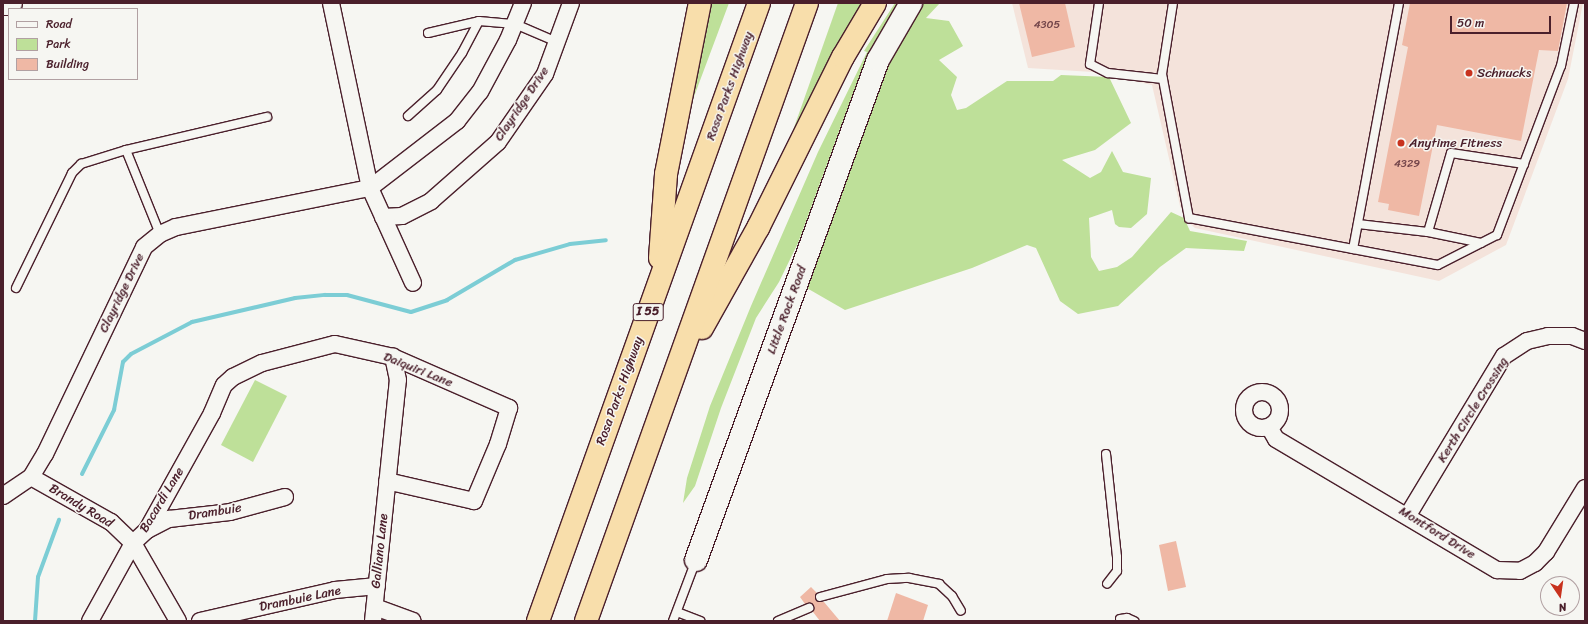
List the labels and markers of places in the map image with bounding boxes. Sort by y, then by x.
place label: Schnucks [1477,65,1531,81]
marker: Schnucks [1464,68,1474,78]
place label: Anytime Fitness [1409,135,1502,151]
marker: Anytime Fitness [1396,138,1406,148]

